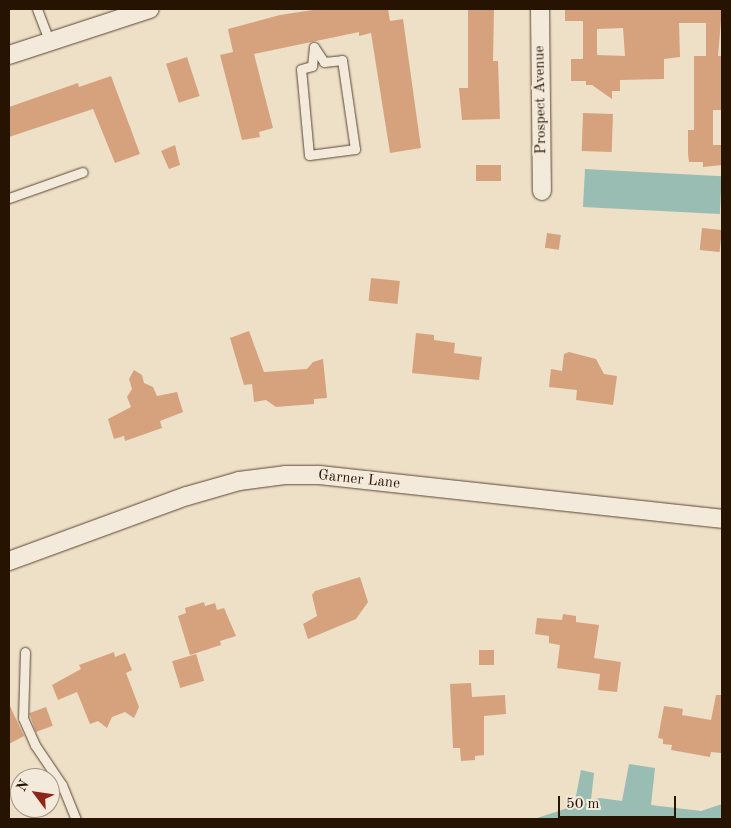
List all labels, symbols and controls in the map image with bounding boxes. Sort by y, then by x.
street label: Prospect Avenue [531,46,551,154]
street label: Garner Lane [317,467,401,493]
north arrow [10,768,60,818]
text: N [14,778,32,794]
scale bar [561,786,678,818]
text: 50 m [566,797,600,812]

